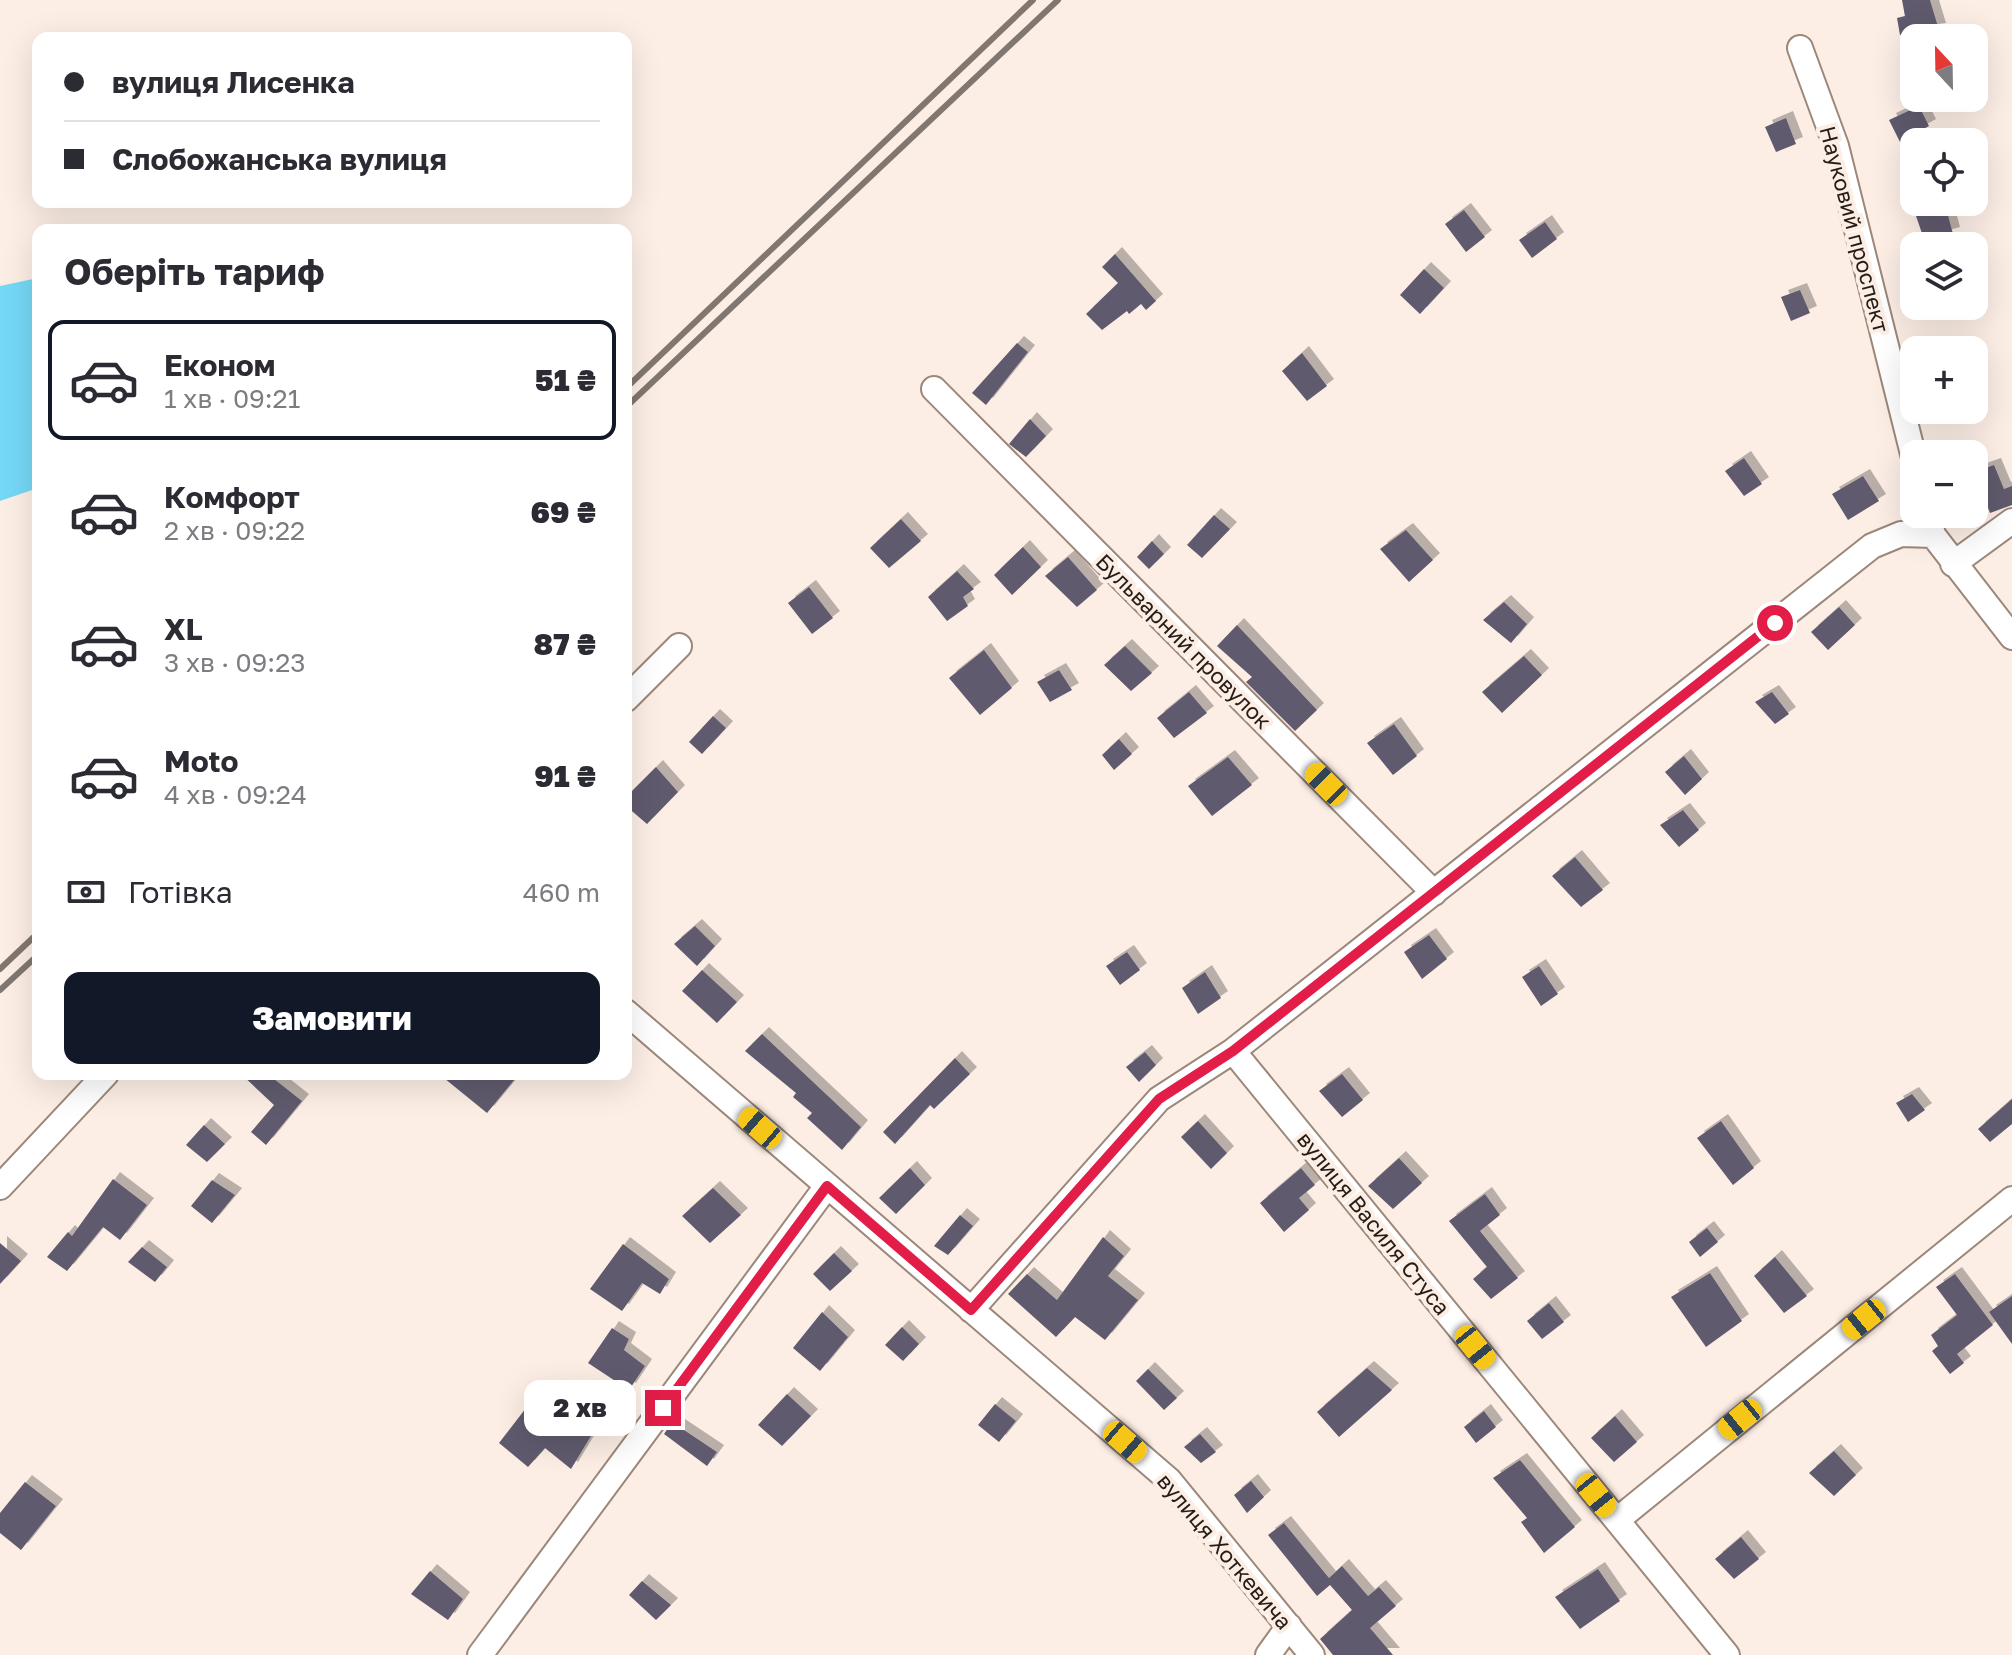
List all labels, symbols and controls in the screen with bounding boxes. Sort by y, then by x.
north arrow [1900,24,1988,112]
map controls [1900,24,1988,528]
text: вулиця Лисенка [112,64,355,100]
street label: Науковий проспект [1814,123,1896,335]
button: locate [1900,128,1988,216]
text: Слобожанська вулиця [112,141,447,177]
button: layers [1900,232,1988,320]
text: Оберіть тариф [64,250,325,293]
button: + [1900,336,1988,424]
icon: car [68,344,140,416]
text: Економ [164,347,275,383]
text: 51 ₴ [535,362,596,398]
text: 1 хв · 09:21 [164,383,300,414]
button: − [1900,440,1988,528]
icon: car [68,476,140,548]
text: Комфорт [164,479,300,515]
text: 69 ₴ [531,494,596,530]
text: 2 хв · 09:22 [164,515,305,546]
street label: Бульварний провулок [1091,548,1278,735]
route start [1757,605,1793,641]
icon: car [68,608,140,680]
text: XL [164,611,203,647]
text: 87 ₴ [534,626,596,662]
text: 3 хв · 09:23 [164,647,305,678]
icon: car [68,740,140,812]
text: Moto [164,743,239,779]
text: 91 ₴ [534,758,596,794]
car [1301,759,1351,809]
text: 4 хв · 09:24 [164,779,307,810]
icon: cash [64,870,108,914]
text: Готівка [128,874,233,910]
text: 460 m [523,877,600,908]
button: Замовити [64,972,600,1064]
car [734,1103,786,1153]
street label: вулиця Василя Стуса [1292,1126,1456,1320]
car [1838,1295,1890,1343]
car [1451,1321,1499,1373]
callout: 2 хв [523,1380,635,1436]
route end [645,1390,681,1426]
text: 2 хв [553,1392,607,1423]
car [1714,1395,1766,1443]
car [1099,1417,1151,1467]
street label: вулиця Хоткевича [1152,1467,1298,1635]
car [1572,1469,1620,1521]

